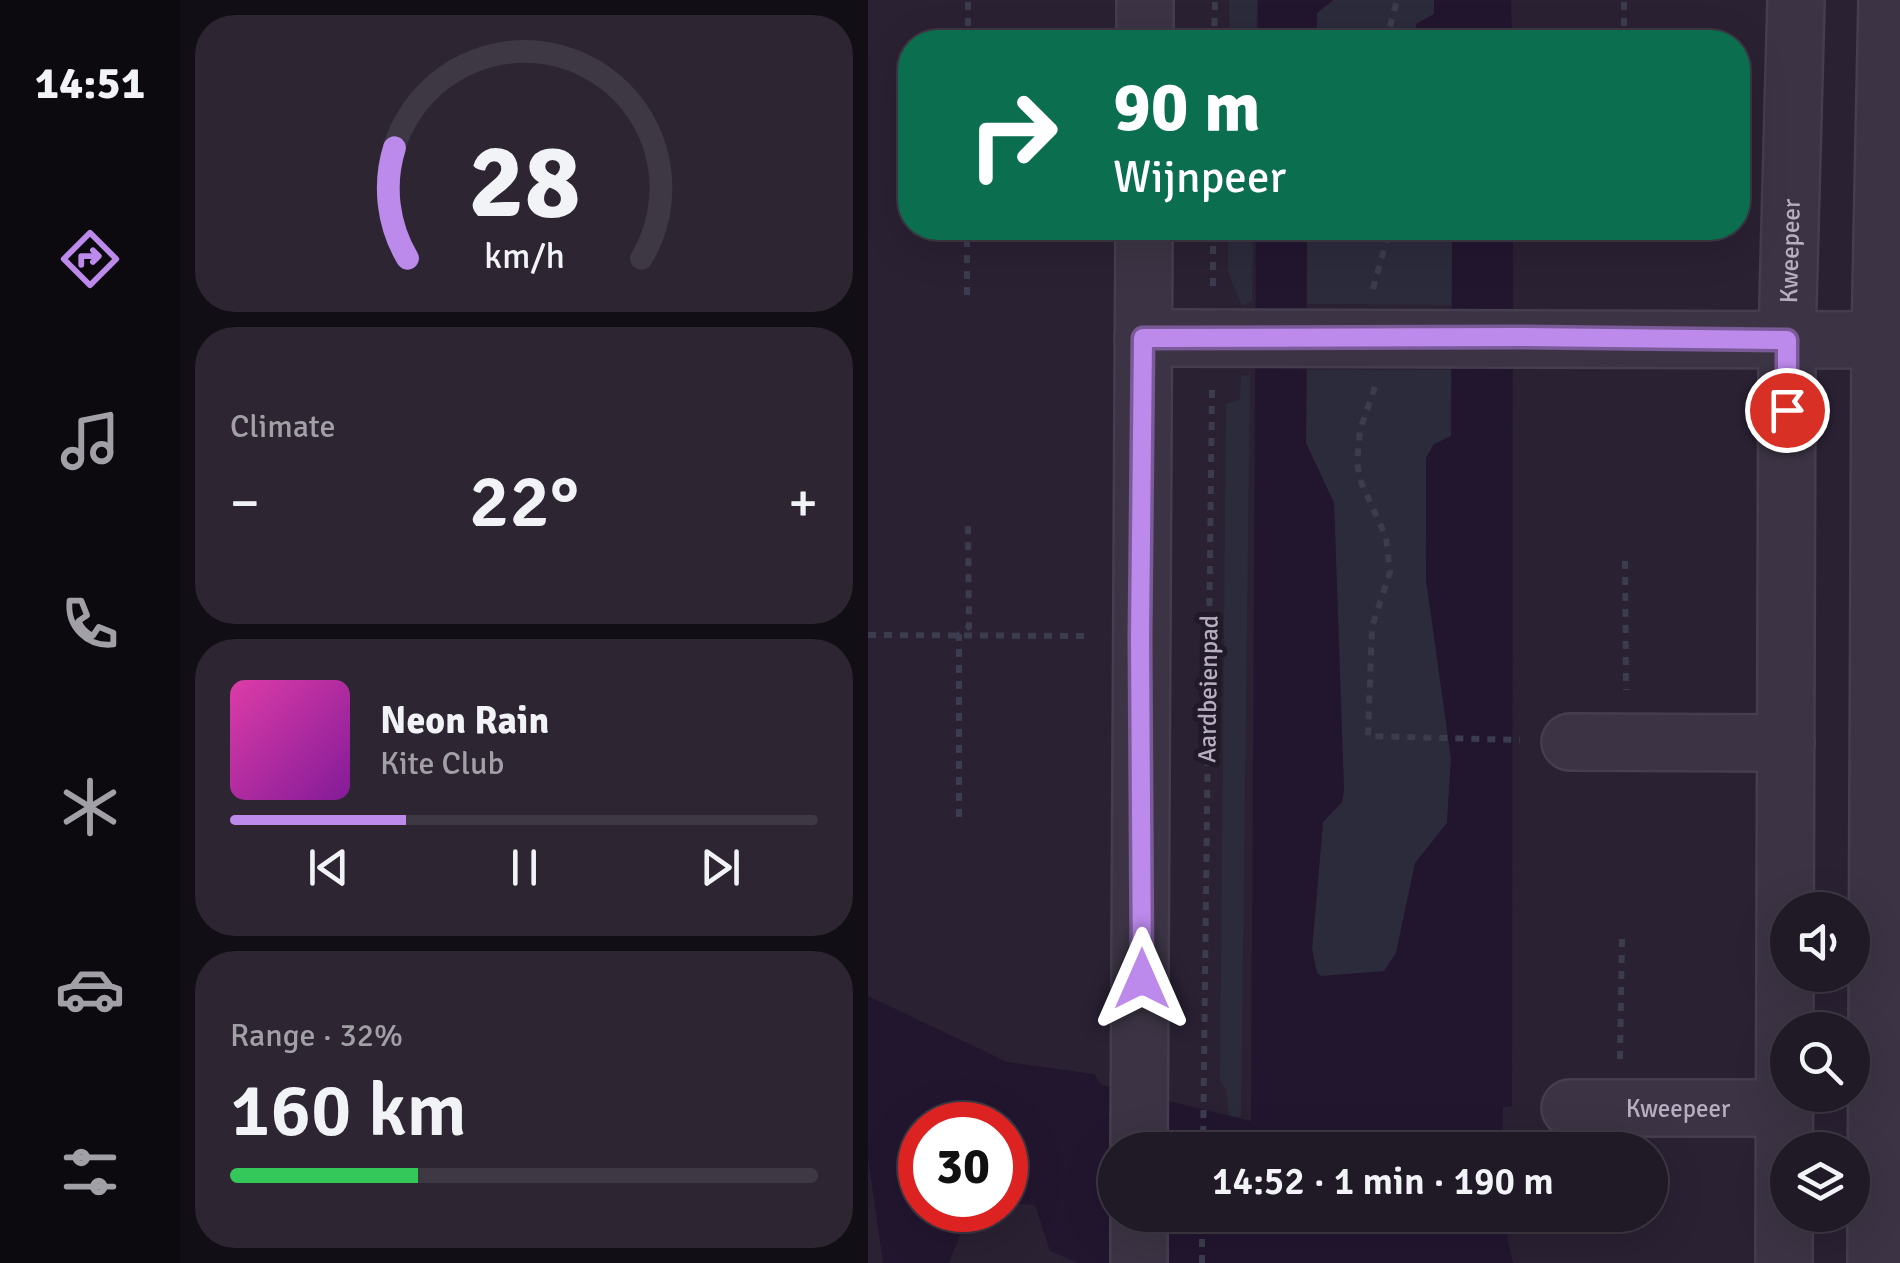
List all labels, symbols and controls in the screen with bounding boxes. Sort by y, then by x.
text: 14:51 [35,56,145,111]
text: 90 m [1113,64,1261,150]
icon: right [948,70,1078,200]
text: 28 [468,118,580,246]
text: Wijnpeer [1113,150,1286,205]
street label: Kweepeer [1772,198,1806,304]
icon: directions [55,224,125,294]
text: km/h [484,234,564,278]
pin [1745,368,1830,453]
icon: arrive [1760,383,1815,438]
icon: music [55,406,125,476]
text: Climate [230,407,336,446]
text: 22° [469,455,579,548]
text: − [230,469,260,537]
text: + [788,469,818,537]
icon: phone [55,589,125,659]
street label: Aardbeienpad [1191,615,1225,763]
text: Neon Rain [380,697,549,744]
text: Kite Club [380,744,504,783]
icon: climate [55,772,125,842]
icon: previous [301,840,356,895]
icon: pause [497,840,552,895]
icon: next [693,840,748,895]
map controls [1770,892,1870,1232]
button: sound [1770,892,1870,992]
position arrow [1090,927,1194,1031]
icon: car [55,954,125,1024]
button: search [1770,1012,1870,1112]
text: Range · 32% [230,1016,403,1055]
text: 160 km [230,1064,467,1157]
street label: Kweepeer [1626,1093,1731,1124]
speed limit sign: 30 [898,1102,1028,1232]
button: layers [1770,1132,1870,1232]
icon: filters [55,1137,125,1207]
text: 14:52 · 1 min · 190 m [1212,1158,1554,1205]

